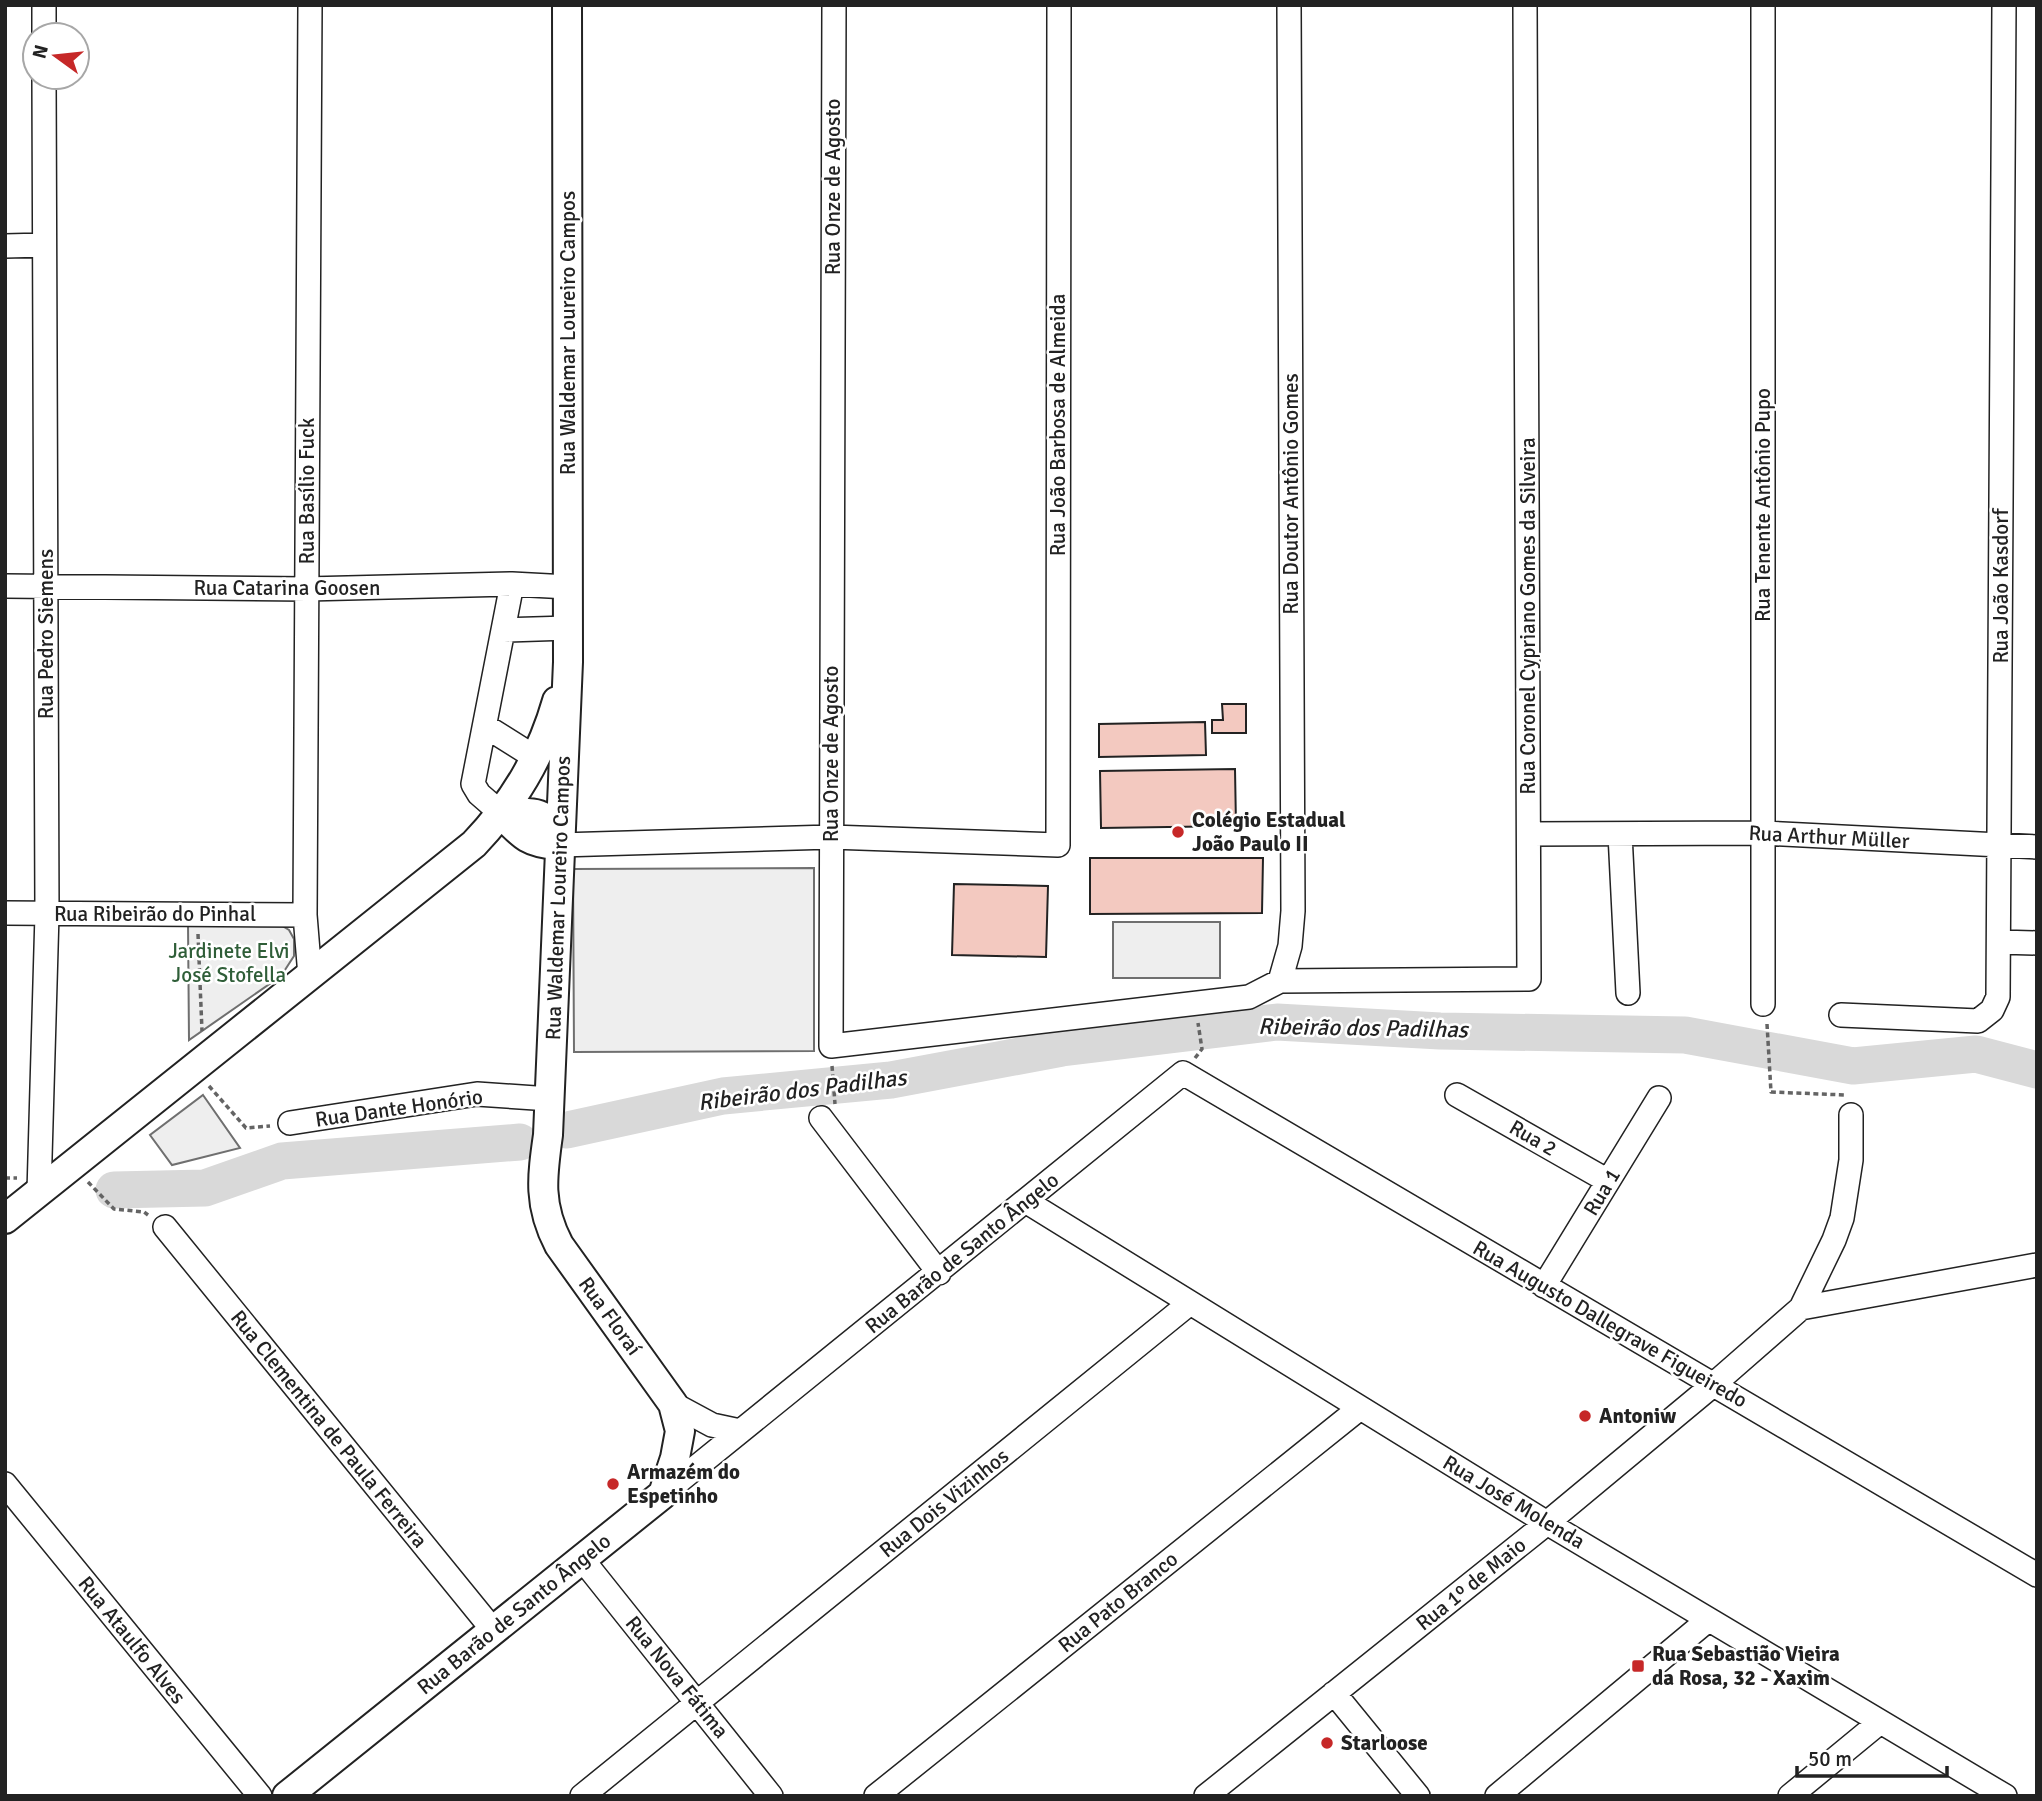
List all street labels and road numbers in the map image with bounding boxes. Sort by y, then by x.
street label: Rua Onze de Agosto [820,99,846,275]
street label: Rua Waldemar Loureiro Campos [555,191,581,475]
street label: Rua João Barbosa de Almeida [1045,294,1071,556]
street label: Rua Doutor Antônio Gomes [1278,373,1304,615]
street label: Rua Tenente Antônio Pupo [1750,388,1776,622]
street label: Rua Basílio Fuck [294,417,320,564]
street label: Rua Coronel Cypriano Gomes da Silveira [1515,437,1541,795]
street label: Rua João Kasdorf [1988,507,2014,664]
street label: Rua Pedro Siemens [33,549,59,719]
street label: Rua Catarina Goosen [194,575,380,601]
street label: Rua Onze de Agosto [818,666,844,842]
street label: Rua Waldemar Loureiro Campos [540,755,576,1041]
street label: Rua Arthur Müller [1748,820,1910,854]
street label: Rua Ribeirão do Pinhal [54,901,256,927]
street label: Rua Dante Honório [314,1083,484,1133]
street label: Rua 2 [1505,1114,1561,1162]
street label: Rua 1 [1578,1164,1626,1220]
street label: Rua Barão de Santo Ângelo [860,1167,1064,1339]
street label: Rua Augusto Dallegrave Figueiredo [1468,1235,1752,1413]
street label: Rua Floraí [573,1272,647,1361]
street label: Rua Clementina de Paula Ferreira [225,1305,433,1553]
street label: Rua Dois Vizinhos [874,1443,1014,1563]
street label: Rua José Molenda [1438,1449,1590,1555]
street label: Rua Barão de Santo Ângelo [412,1528,616,1700]
street label: Rua 1º de Maio [1411,1532,1531,1636]
street label: Rua Pato Branco [1053,1546,1183,1658]
street label: Rua Ataulfo Alves [73,1571,191,1709]
street label: Rua Nova Fátima [620,1611,734,1743]

